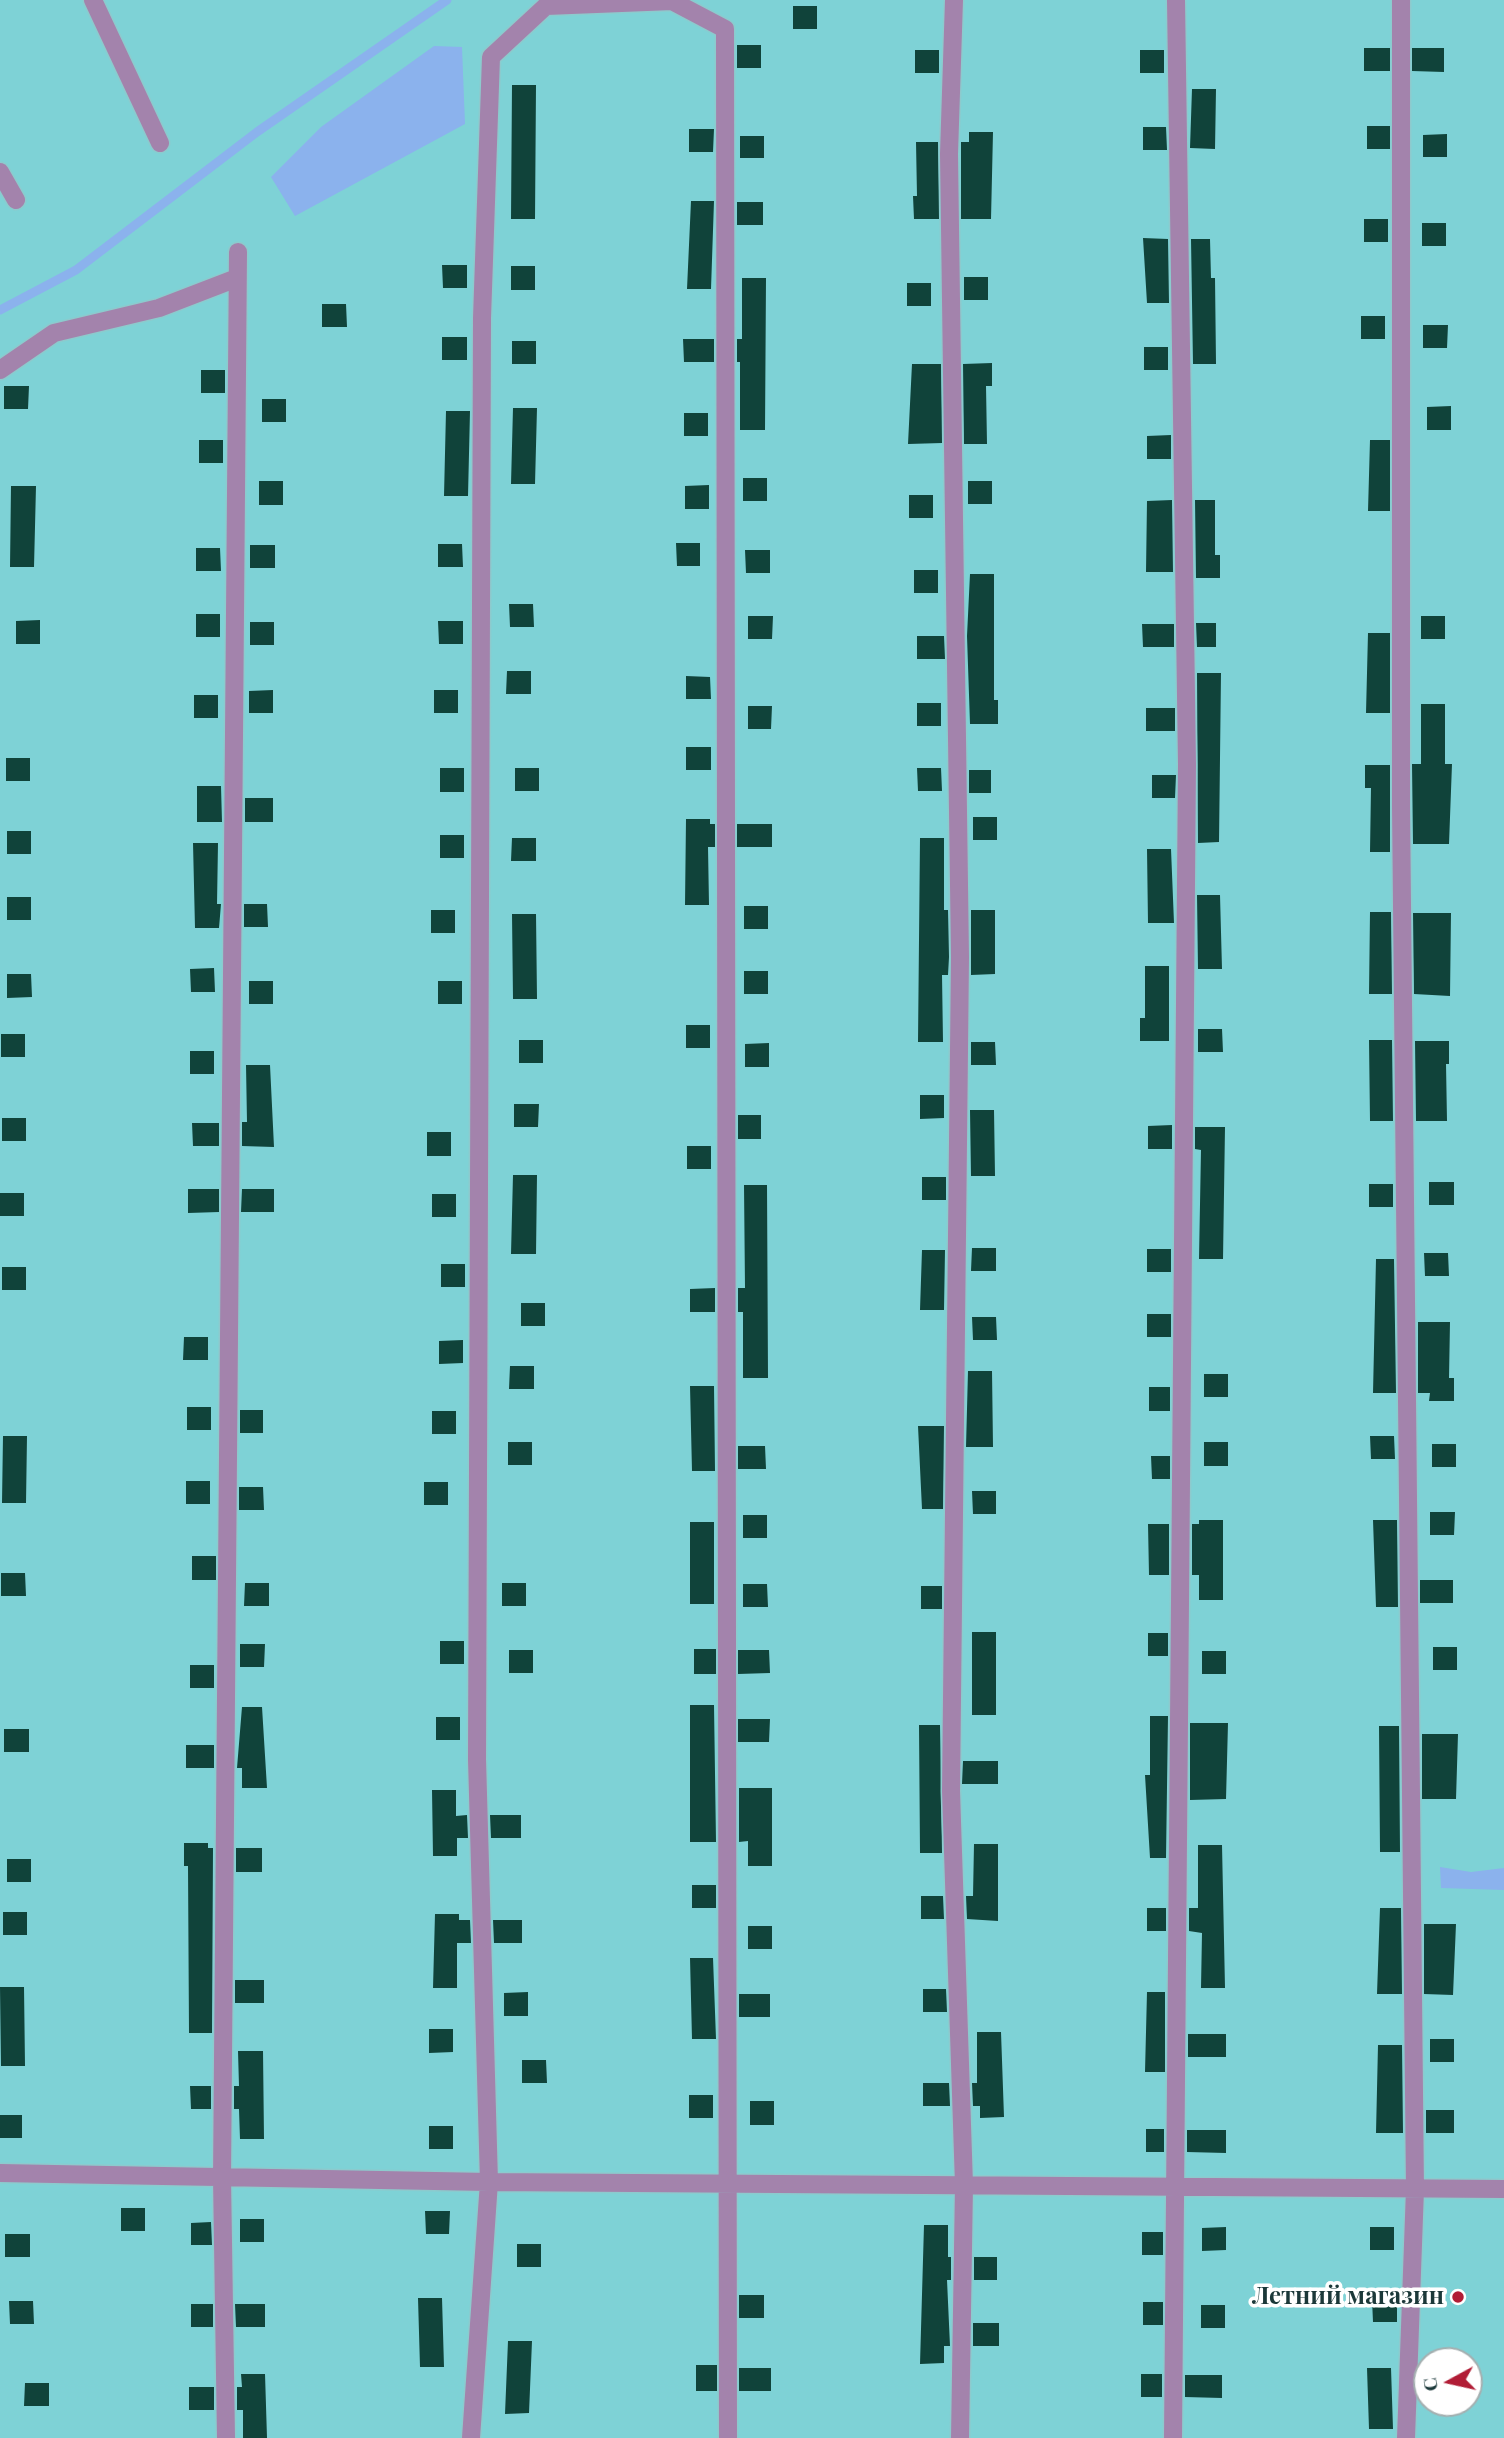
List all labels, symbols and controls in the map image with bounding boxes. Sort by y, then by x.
place label: Летний магазин [1252,2283,1444,2311]
marker: Летний магазин [1450,2289,1466,2305]
north arrow [1413,2347,1483,2417]
text: С [1415,2376,1443,2393]

